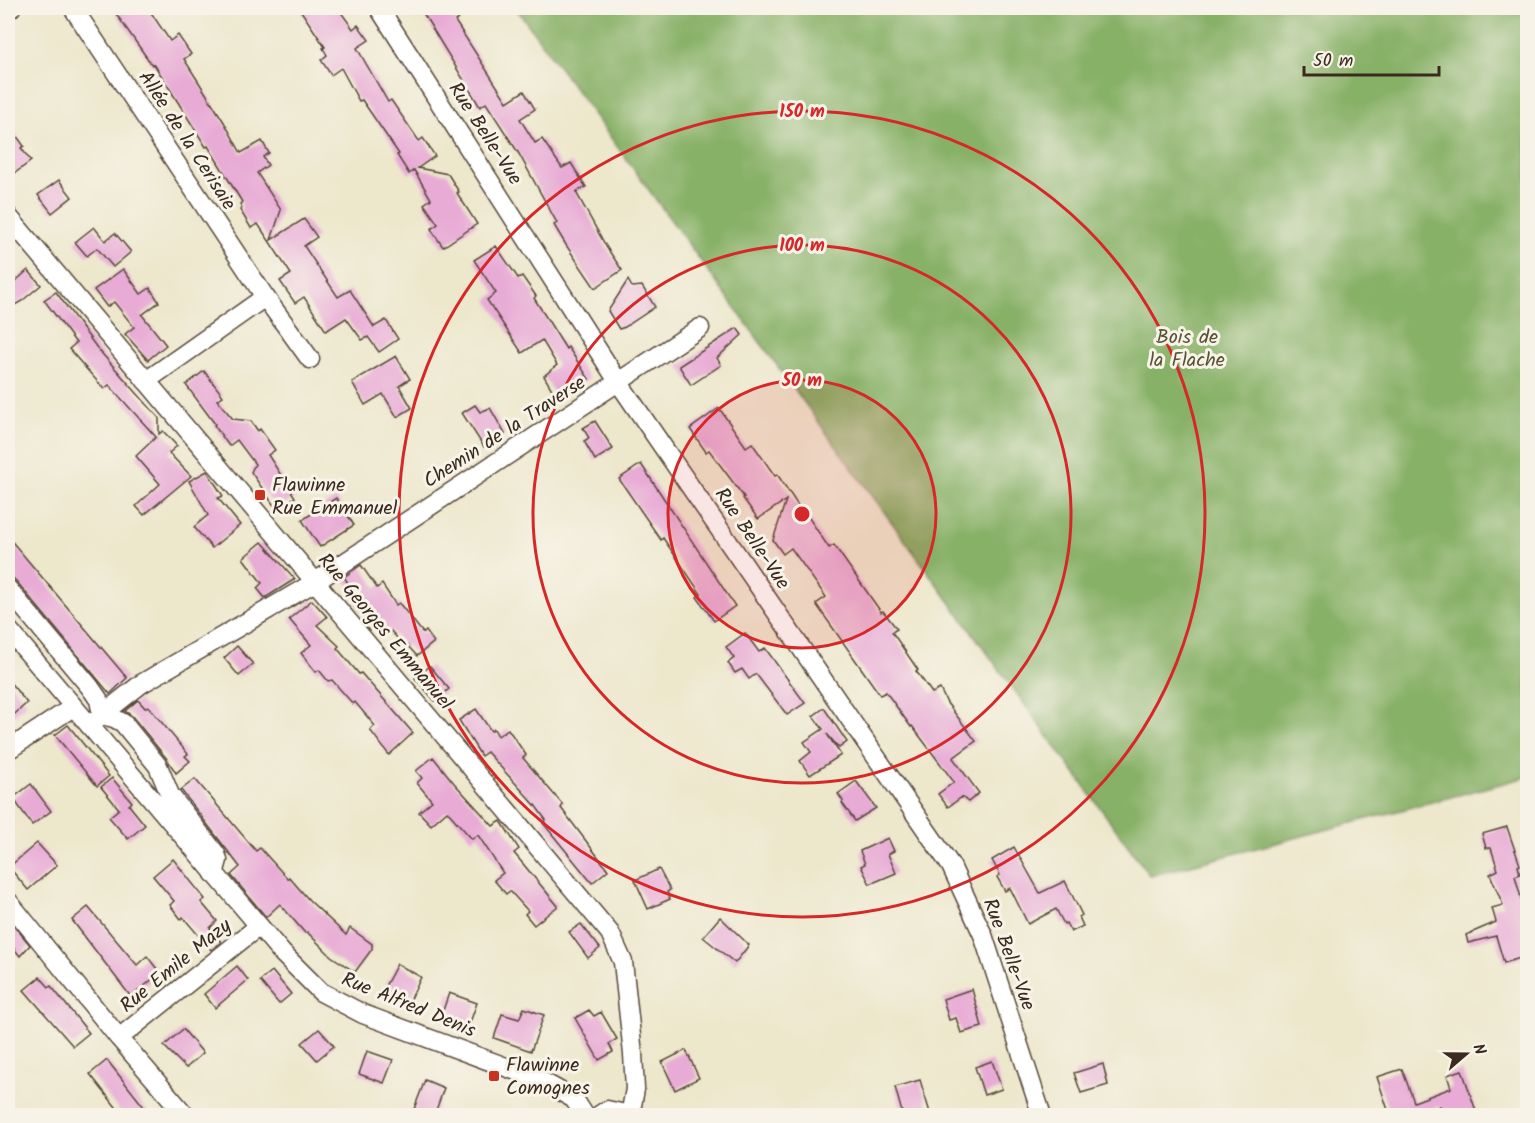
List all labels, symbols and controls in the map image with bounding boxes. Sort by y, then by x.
scale bar [1304,39,1439,77]
text: 50 m [1313,47,1353,76]
street label: Allée de la Cerisaie [129,65,244,217]
street label: Rue Belle-Vue [439,76,530,192]
text: 150 m [779,98,825,127]
text: 100 m [779,232,825,261]
park label: Bois de la Flache [1149,322,1225,377]
text: 50 m [781,367,822,396]
street label: Chemin de la Traverse [417,368,593,497]
place label: Flawinne Rue Emmanuel [272,470,398,525]
street label: Rue Belle-Vue [705,482,797,597]
marker: Flawinne Rue Emmanuel [253,488,267,502]
centre of rings [792,504,812,524]
street label: Rue Georges Emmanuel [309,546,460,718]
street label: Rue Belle-Vue [973,894,1043,1015]
street label: Rue Emile Mazy [113,911,240,1022]
street label: Rue Alfred Denis [336,964,481,1048]
north arrow [1436,1024,1496,1084]
text: N [1465,1040,1492,1058]
place label: Flawinne Comognes [506,1050,590,1105]
marker: Flawinne Comognes [487,1069,501,1083]

